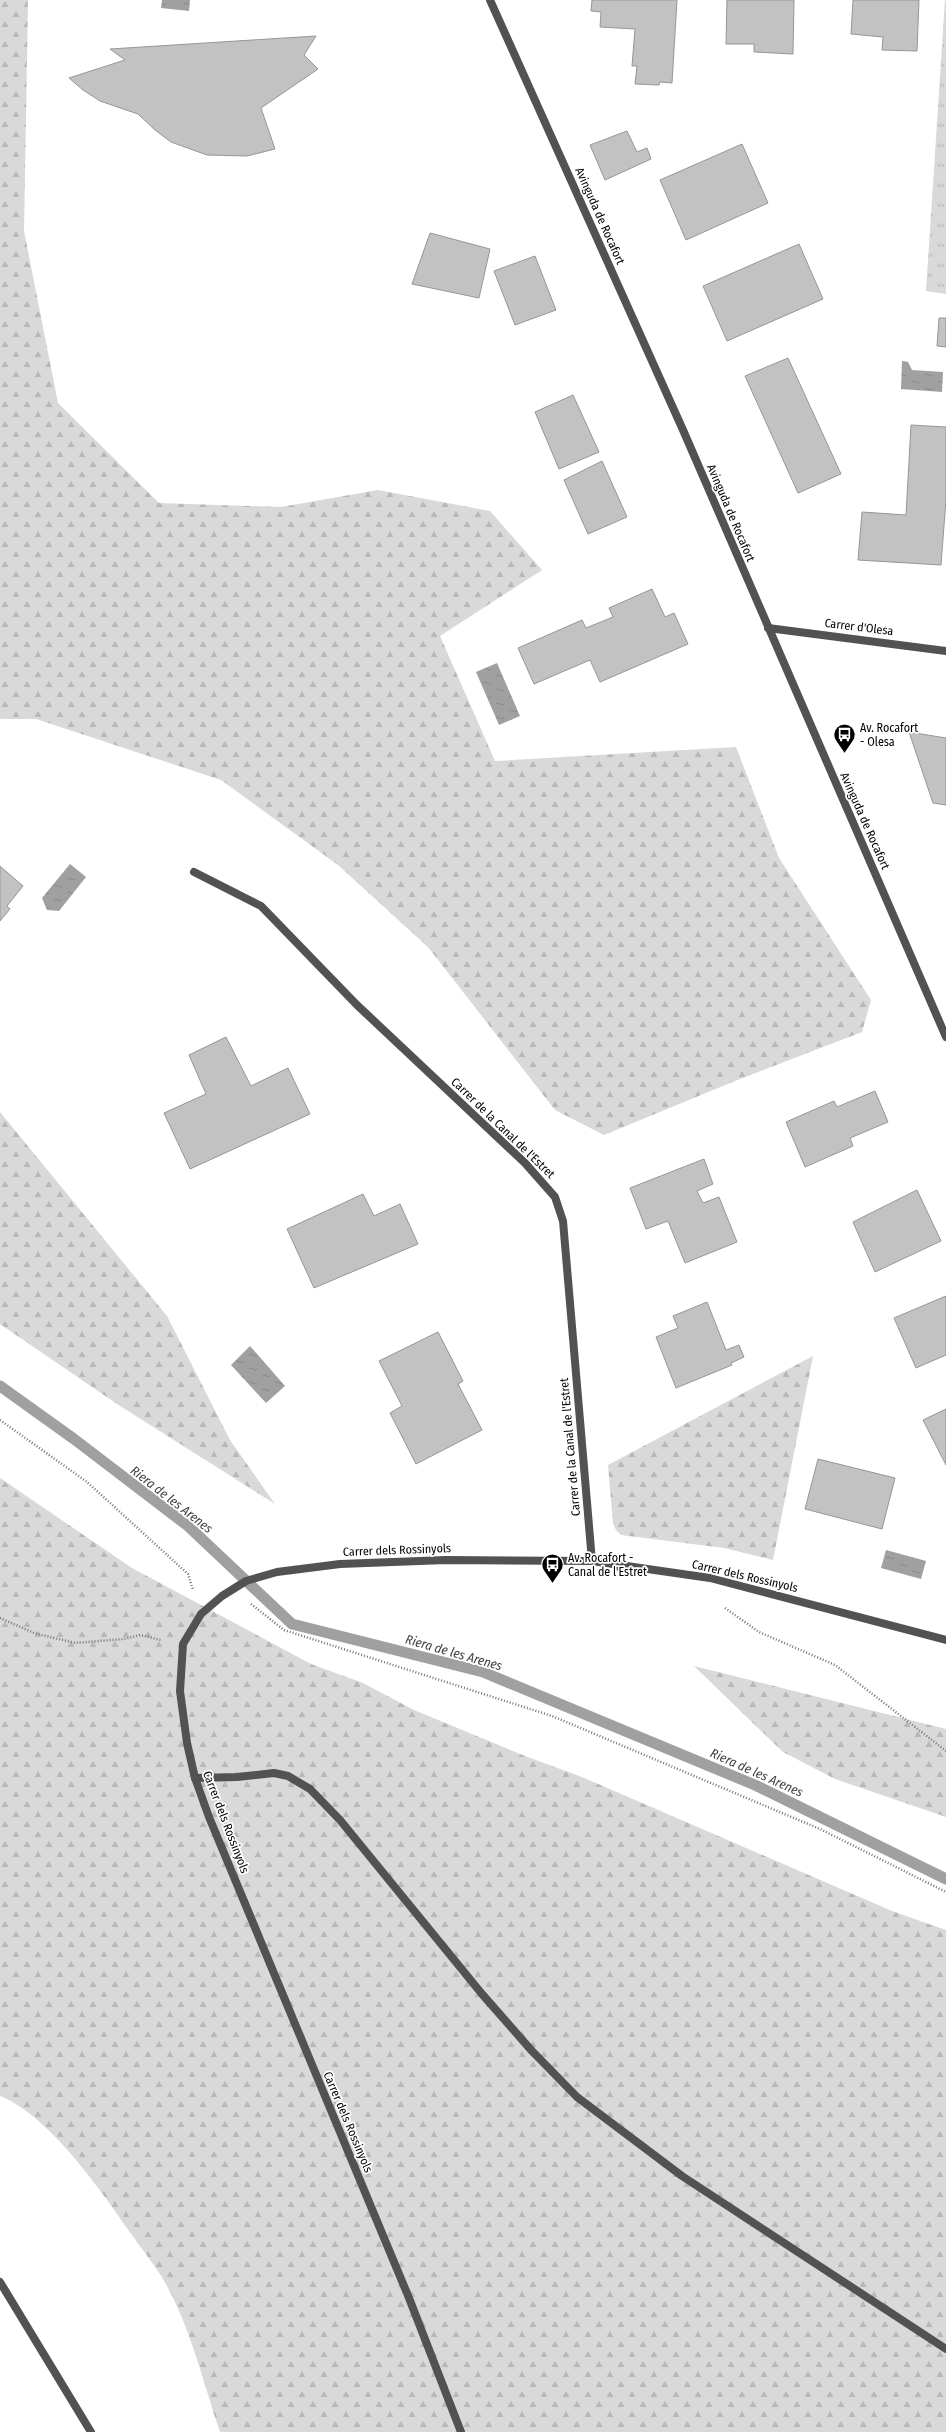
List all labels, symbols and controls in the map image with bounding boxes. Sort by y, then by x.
street label: Avinguda de Rocafort [572,165,628,267]
street label: Avinguda de Rocafort [704,462,758,564]
street label: Carrer d'Olesa [824,616,894,638]
place label: Av. Rocafort - Olesa [860,721,918,749]
bus stop icon: Av. Rocafort - Olesa [831,722,857,755]
street label: Avinguda de Rocafort [837,770,893,872]
street label: Carrer de la Canal de l'Estret [448,1075,558,1181]
street label: Carrer de la Canal de l'Estret [557,1377,583,1517]
water label: Riera de les Arenes [128,1463,216,1536]
street label: Carrer dels Rossinyols [343,1541,451,1559]
place label: Av. Rocafort - Canal de l'Estret [568,1551,647,1579]
bus stop icon: Av. Rocafort - Canal de l'Estret [539,1552,565,1585]
street label: Carrer dels Rossinyols [691,1557,799,1595]
water label: Riera de les Arenes [404,1632,504,1674]
water label: Riera de les Arenes [708,1745,806,1800]
street label: Carrer dels Rossinyols [200,1769,252,1875]
street label: Carrer dels Rossinyols [320,2069,376,2175]

